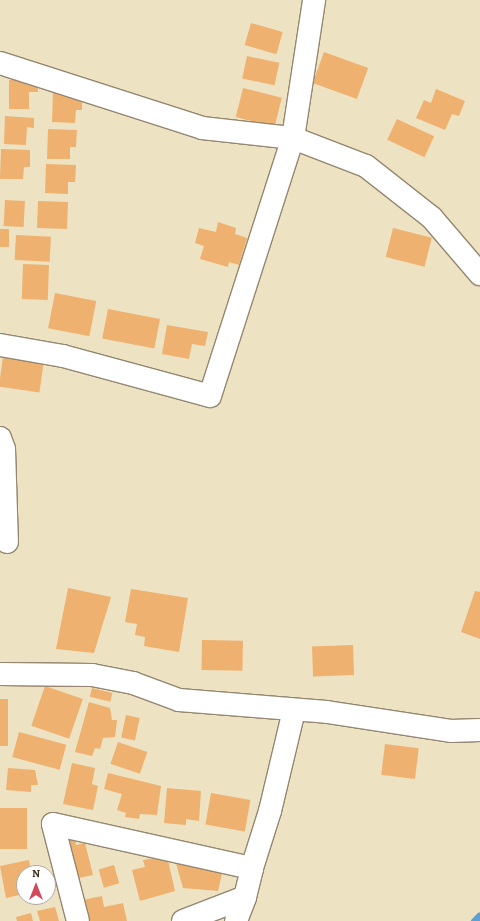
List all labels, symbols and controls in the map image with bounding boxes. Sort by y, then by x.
north arrow [16,865,56,905]
text: N [32,866,40,881]

